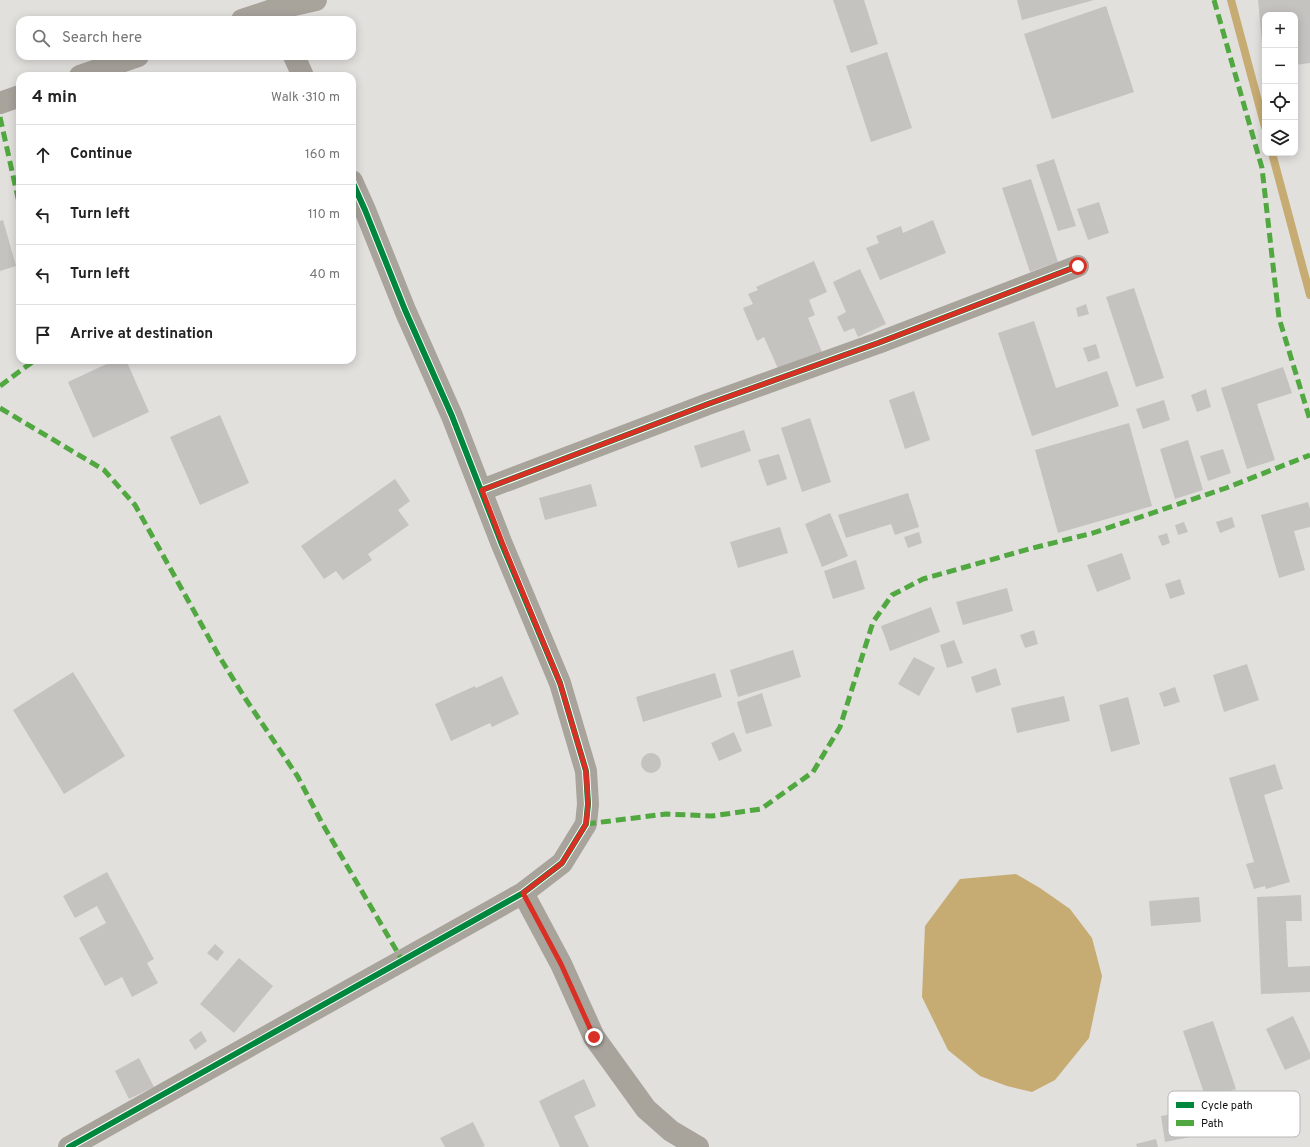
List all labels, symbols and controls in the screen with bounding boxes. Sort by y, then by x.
map controls [1262,12,1298,156]
button: + [1262,12,1298,48]
search box [16,16,356,60]
icon: search [30,27,52,49]
text: Search here [62,29,142,48]
button: − [1262,48,1298,84]
button: locate [1262,84,1298,120]
text: 4 min [32,87,77,109]
text: Walk · 310 m [271,90,340,106]
button: layers [1262,120,1298,156]
icon: ahead [32,144,54,166]
text: Continue [70,145,132,164]
text: 160 m [305,147,340,163]
icon: left [32,204,54,226]
text: Turn left [70,205,130,224]
text: 110 m [308,207,340,223]
route start [1069,257,1087,275]
icon: left [32,264,54,286]
text: Turn left [70,265,130,284]
text: 40 m [310,267,340,283]
icon: arrive [32,324,54,346]
text: Arrive at destination [70,325,213,344]
route end [585,1028,603,1046]
legend [1168,1091,1300,1137]
text: Cycle path [1201,1099,1253,1113]
text: Path [1201,1117,1223,1131]

